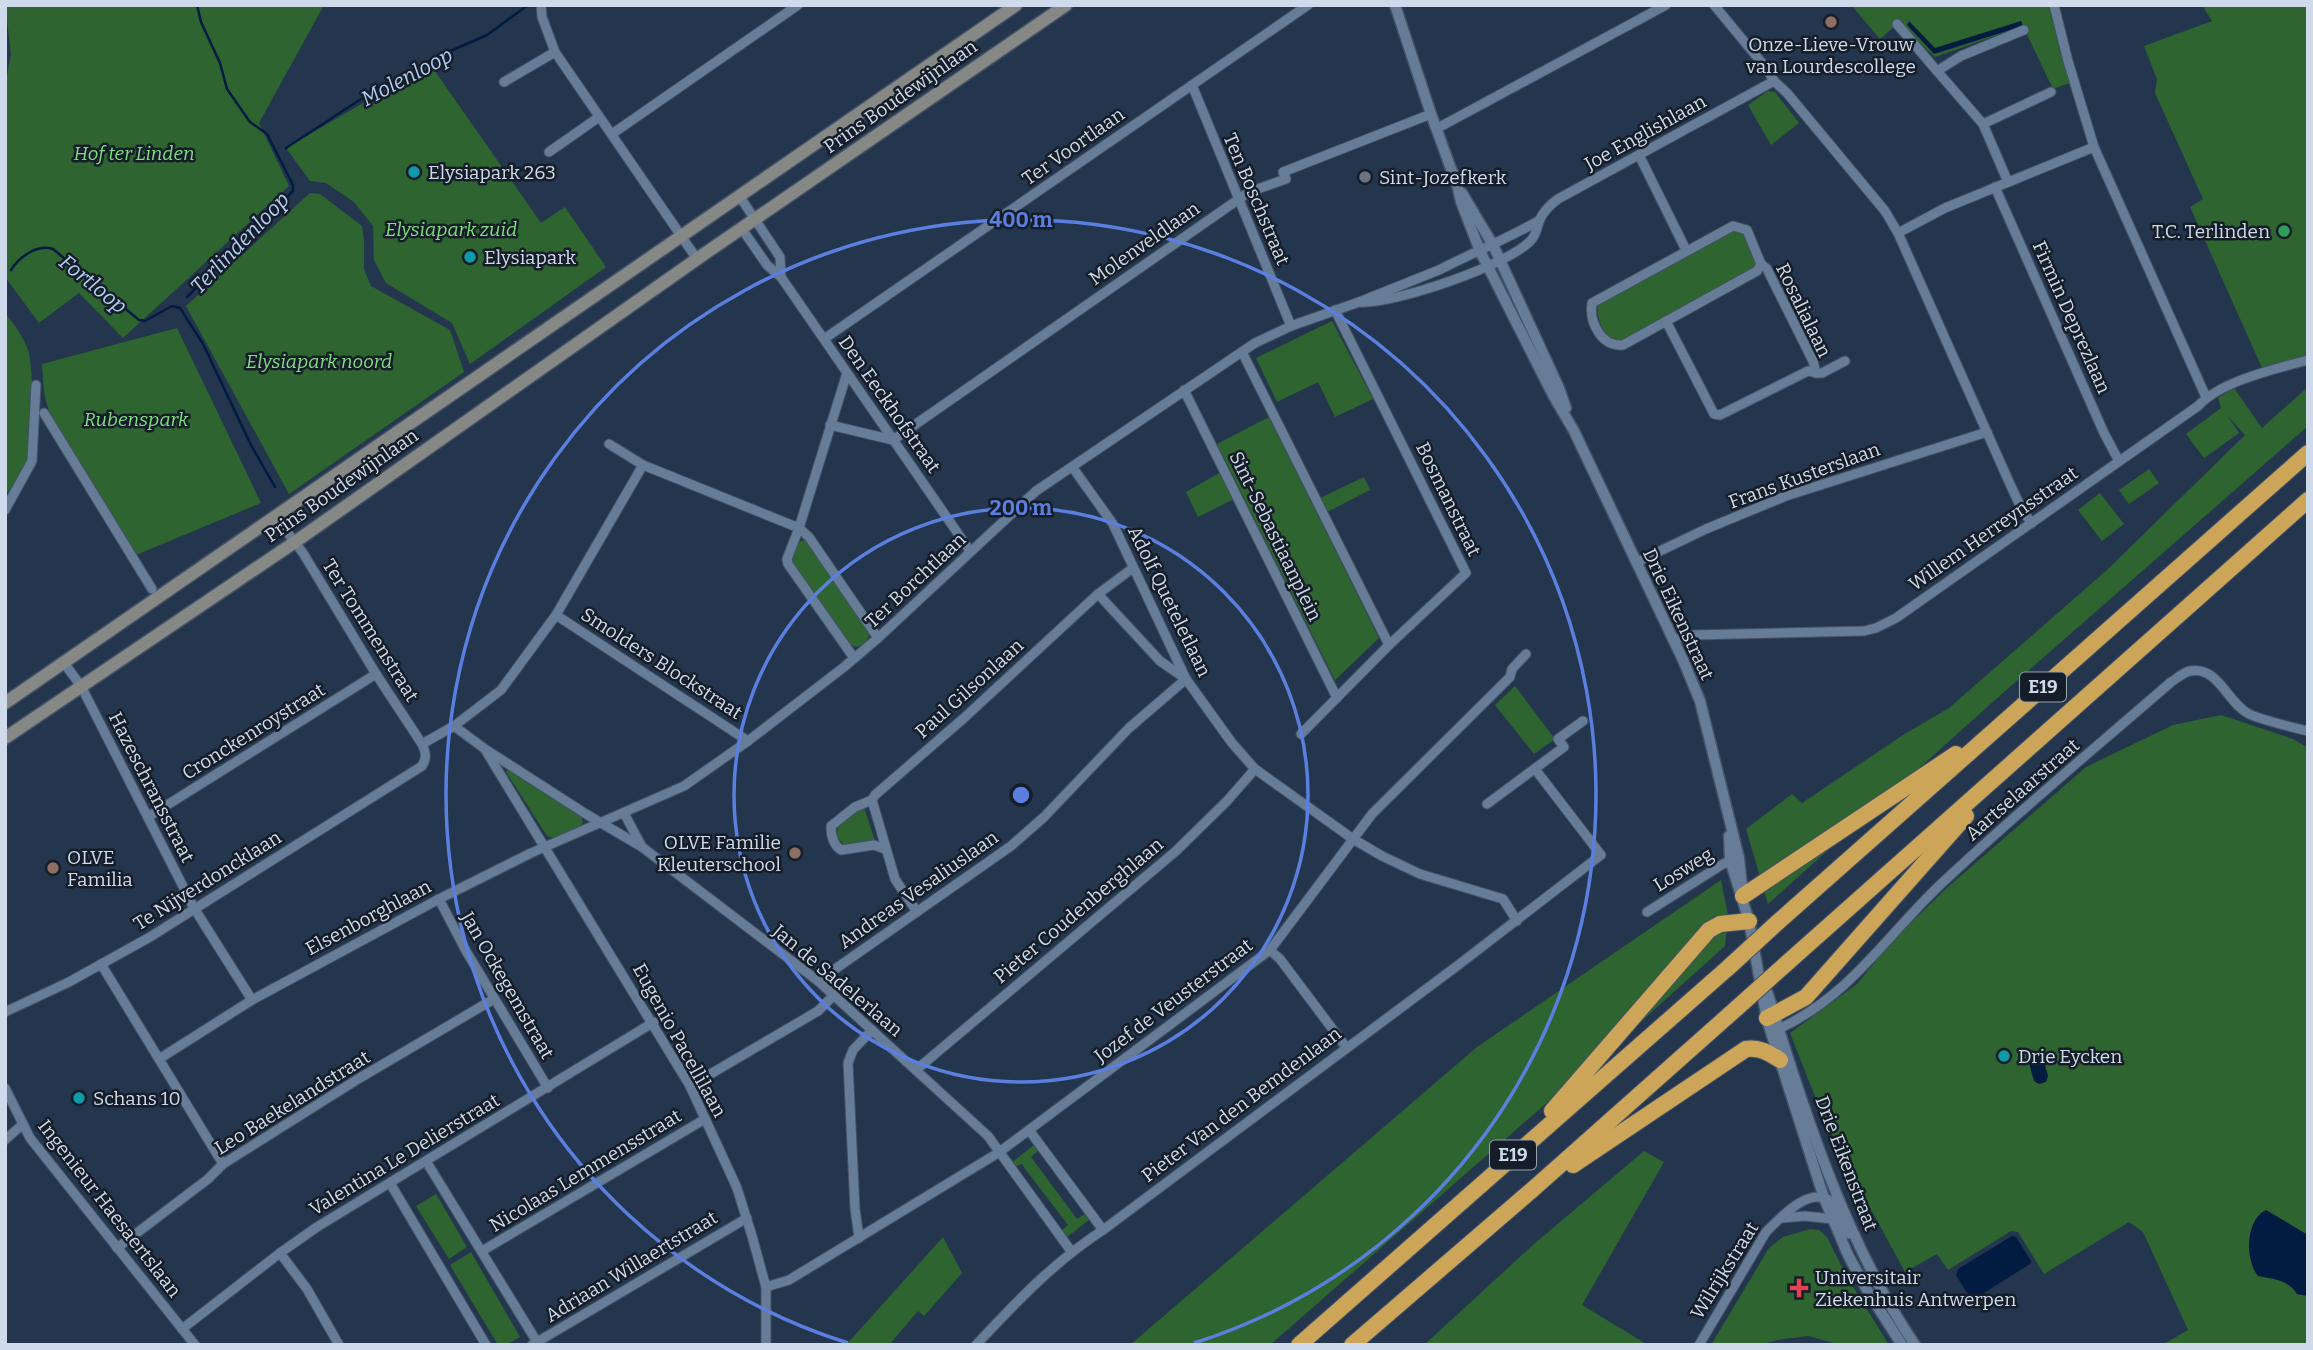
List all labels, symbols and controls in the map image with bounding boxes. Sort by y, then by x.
marker: Onze-Lieve-Vrouw van Lourdescollege [1823,14,1839,30]
place label: Onze-Lieve-Vrouw van Lourdescollege [1745,33,1916,78]
street label: Prins Boudewijnlaan [819,35,981,158]
water label: Molenloop [357,42,457,112]
street label: Joe Englishlaan [1580,90,1710,176]
street label: Ter Voortlaan [1018,103,1129,190]
street label: Ten Boschstraat [1218,130,1295,269]
park label: Hof ter Linden [74,142,194,165]
place label: Elysiapark 263 [428,161,556,184]
marker: Elysiapark 263 [406,164,422,180]
place label: Sint-Jozefkerk [1379,166,1507,189]
marker: Sint-Jozefkerk [1357,169,1373,185]
water label: Terlindenloop [185,187,295,299]
street label: Molenveldlaan [1085,197,1204,290]
text: 400 m [989,207,1053,233]
park label: Elysiapark zuid [385,218,517,241]
place label: T.C. Terlinden [2152,220,2270,243]
marker: T.C. Terlinden [2276,223,2292,239]
street label: Firmin Deprezlaan [2028,237,2115,397]
place label: Elysiapark [484,246,576,269]
water label: Fortloop [54,249,132,319]
marker: Elysiapark [462,249,478,265]
street label: Rosalialaan [1771,259,1836,361]
street label: Den Eeckhofstraat [834,331,946,477]
park label: Elysiapark noord [246,350,392,373]
park label: Rubenspark [84,408,189,431]
street label: Prins Boudewijnlaan [260,424,422,547]
street label: Frans Kusterslaan [1725,437,1883,514]
street label: Bosmanstraat [1411,438,1486,560]
street label: Sint-Sebastiaanplein [1224,448,1327,625]
street label: Willem Herreynsstraat [1904,461,2082,596]
text: 200 m [990,495,1052,521]
street label: Adolf Queteletlaan [1123,522,1216,680]
street label: Ter Borchtlaan [860,528,971,633]
street label: Drie Eikenstraat [1638,545,1719,684]
street label: Ter Tommenstraat [317,555,424,706]
street label: Smolders Blockstraat [577,603,747,724]
street label: Paul Gilsonlaan [911,634,1028,743]
road number: E19 [2020,672,2066,702]
street label: Cronckenroystraat [178,678,329,785]
street label: Hazeschransstraat [104,708,199,866]
street label: Aartselaarstraat [1961,734,2084,845]
centre of rings [1009,783,1033,807]
street label: Te Nijverdoncklaan [129,826,285,935]
street label: Andreas Vesaliuslaan [834,826,1003,953]
place label: OLVE Familie Kleuterschool [657,831,781,876]
street label: Pieter Coudenberghlaan [989,833,1168,988]
street label: Losweg [1649,842,1718,897]
marker: OLVE Familie Kleuterschool [787,845,803,861]
place label: OLVE Familia [67,846,133,891]
marker: OLVE Familia [45,860,61,876]
street label: Elsenborghlaan [301,875,435,960]
street label: Jan Ockegemstraat [456,907,559,1063]
street label: Jan de Sadelerlaan [767,919,907,1041]
street label: Jozef de Veusterstraat [1089,933,1257,1068]
street label: Eugenio Pacellilaan [628,959,731,1121]
street label: Pieter Van den Bemdenlaan [1137,1022,1346,1187]
street label: Leo Baekelandstraat [210,1045,374,1160]
place label: Drie Eycken [2018,1045,2122,1068]
marker: Drie Eycken [1996,1048,2012,1064]
place label: Schans 10 [93,1087,181,1110]
street label: Valentina Le Delierstraat [305,1088,504,1220]
marker: Schans 10 [71,1090,87,1106]
street label: Drie Eikenstraat [1810,1093,1883,1234]
street label: Nicolaas Lemmensstraat [485,1104,685,1237]
street label: Ingenieur Haesaertslaan [33,1115,186,1302]
road number: E19 [1490,1140,1536,1170]
street label: Adriaan Willaertstraat [541,1206,722,1327]
street label: Wilrijkstraat [1685,1217,1763,1323]
place label: Universitair Ziekenhuis Antwerpen [1815,1266,2016,1311]
marker: Universitair Ziekenhuis Antwerpen [1789,1278,1809,1298]

